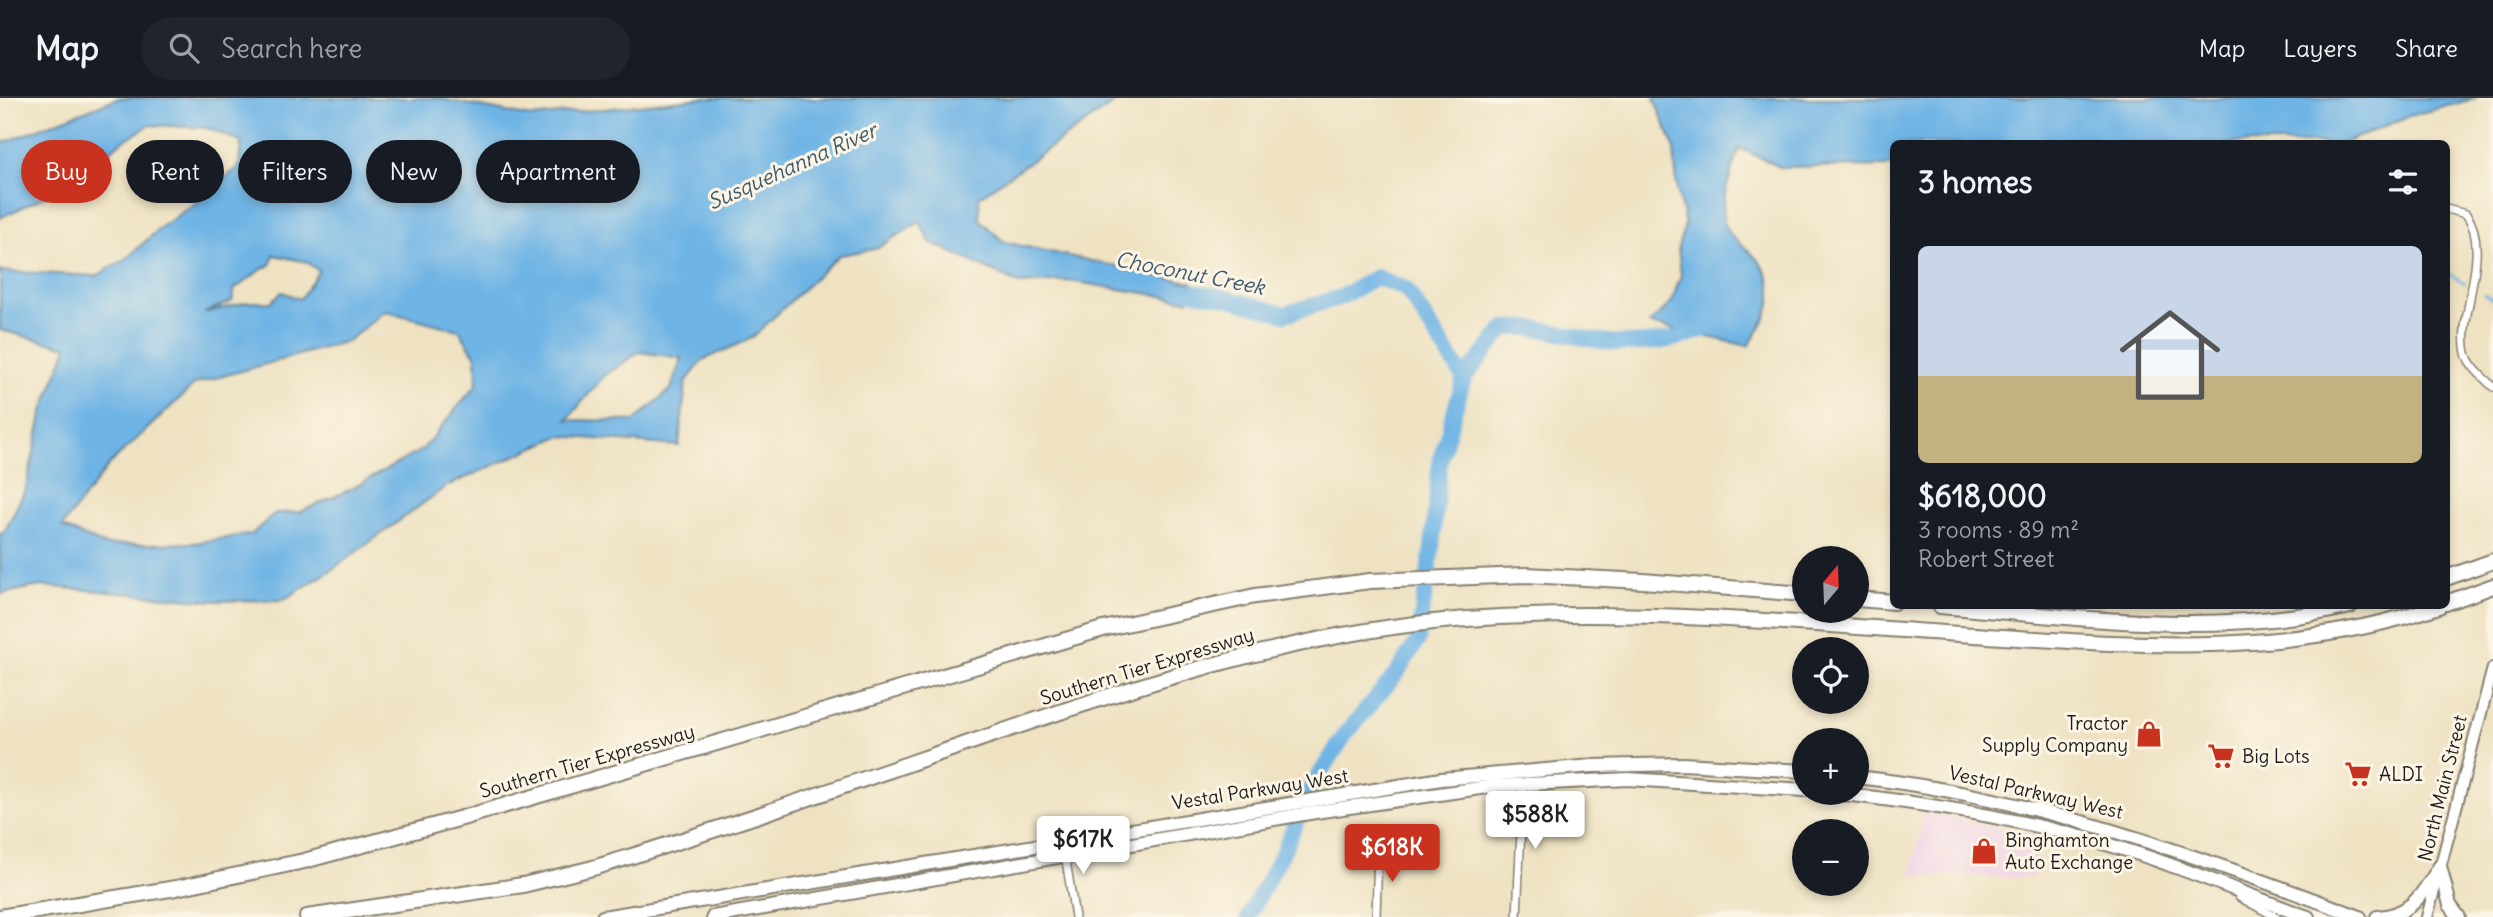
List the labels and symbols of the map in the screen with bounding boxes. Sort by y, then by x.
water label: Susquehanna River [703,116,883,215]
water label: Choconut Creek [1113,245,1268,301]
north arrow [1792,546,1869,623]
street label: Southern Tier Expressway [1037,622,1257,710]
place label: Tractor Supply Company [1982,711,2128,757]
street label: North Main Street [2412,712,2472,864]
street label: Southern Tier Expressway [477,719,697,803]
shop icon: Tractor Supply Company [2134,719,2164,749]
supermarket icon: Big Lots [2206,741,2236,771]
place label: Big Lots [2242,744,2310,768]
supermarket icon: ALDI [2343,759,2373,789]
street label: Vestal Parkway West [1946,760,2126,824]
place label: ALDI [2379,762,2423,786]
street label: Vestal Parkway West [1170,763,1350,815]
pin: $588K [1486,792,1584,851]
pin: $617K [1034,816,1132,876]
pin: $618K [1343,824,1441,884]
place label: Binghamton Auto Exchange [2005,828,2133,874]
shop icon: Binghamton Auto Exchange [1969,836,1999,866]

